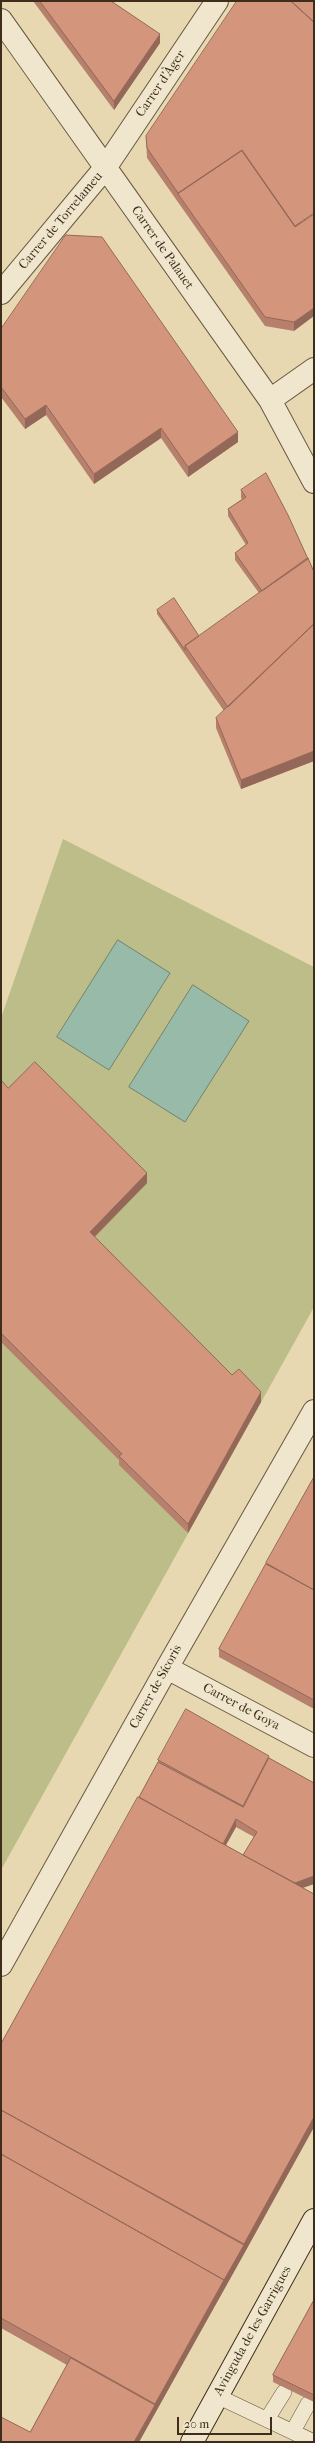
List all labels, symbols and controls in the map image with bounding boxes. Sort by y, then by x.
street label: Carrer d'Àger [133,48,189,120]
street label: Carrer de Torrelameu [16,169,106,273]
street label: Carrer de Palauet [127,203,197,293]
street label: Carrer de Sícoris [126,1642,186,1732]
street label: Carrer de Goya [200,1680,282,1734]
street label: Avinguda de les Garrigues [211,2263,295,2399]
scale bar [179,2409,274,2435]
text: 20 m [184,2417,209,2431]

